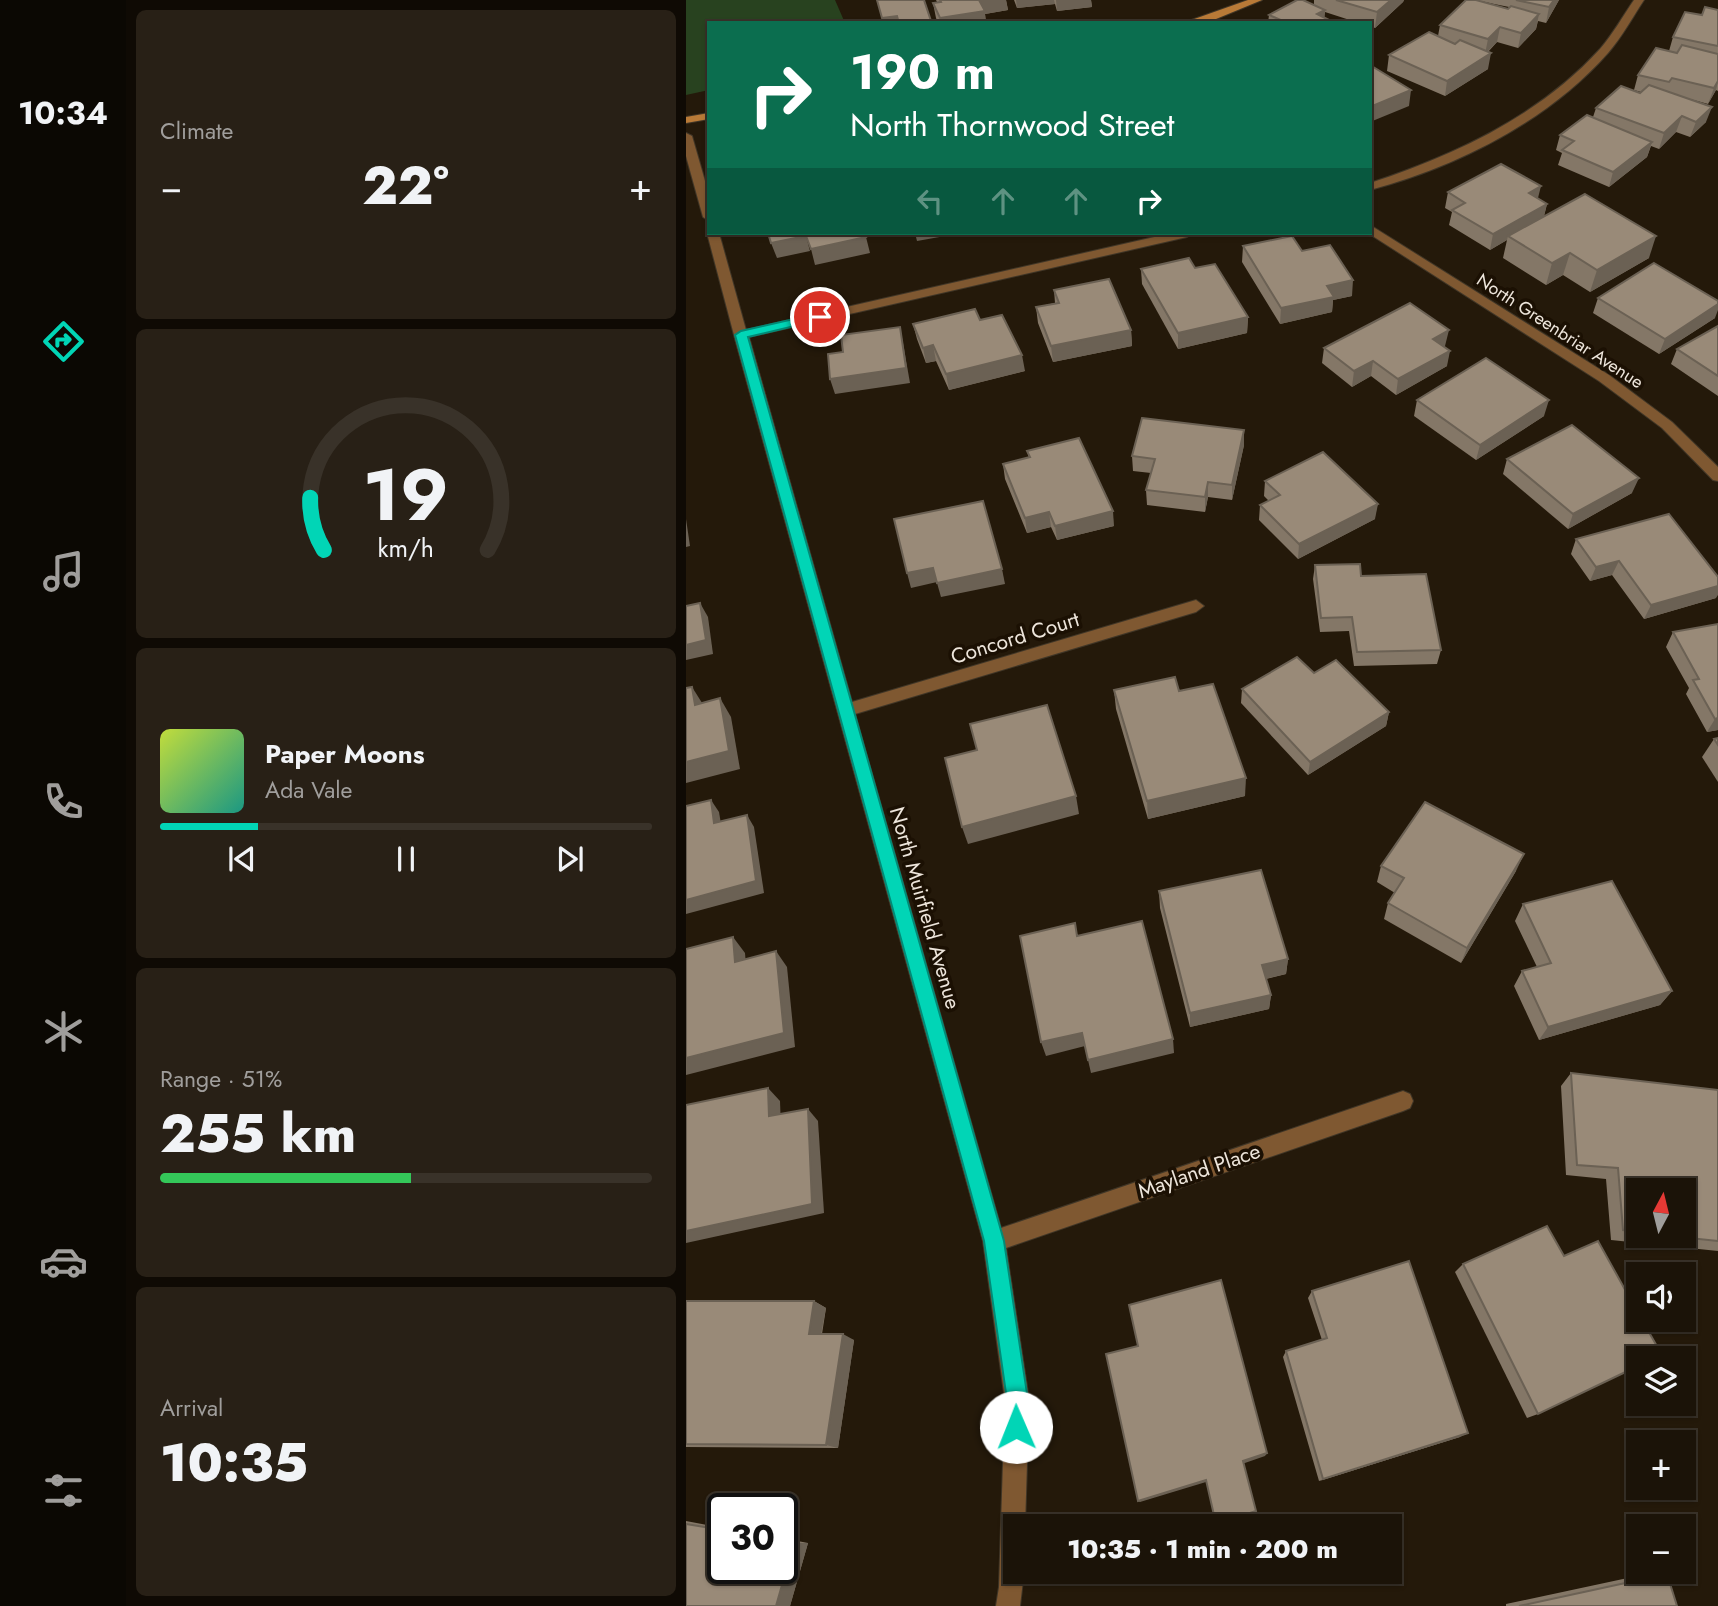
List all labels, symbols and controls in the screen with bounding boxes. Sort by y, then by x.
text: 190 m [850,37,995,107]
icon: right [735,49,826,140]
text: 10:34 [18,90,108,136]
text: North Thornwood Street [850,102,1175,148]
text: Climate [160,114,233,148]
text: 22° [362,148,449,224]
text: − [160,159,182,214]
text: + [629,159,652,214]
icon: left [911,182,949,220]
icon: ahead [984,182,1022,220]
icon: ahead [1057,182,1095,220]
icon: right [1130,182,1168,220]
street label: North Greenbriar Avenue [1471,267,1649,395]
pin [790,287,850,347]
icon: arrive [801,298,839,336]
icon: directions [39,317,88,366]
text: 19 [363,442,449,547]
text: km/h [378,530,434,566]
icon: music [39,547,88,596]
street label: Concord Court [947,604,1083,672]
text: Paper Moons [265,735,425,773]
text: Ada Vale [265,773,352,807]
icon: phone [39,777,88,826]
street label: North Muirfield Avenue [882,804,968,1013]
icon: previous [223,840,261,878]
icon: pause [387,840,425,878]
icon: next [551,840,589,878]
icon: climate [39,1007,88,1056]
text: Range · 51% [160,1062,282,1096]
text: 255 km [160,1096,356,1172]
street label: Mayland Place [1134,1136,1264,1206]
north arrow [1626,1178,1696,1248]
map controls [1626,1178,1696,1584]
icon: car [39,1237,88,1286]
button: sound [1626,1262,1696,1332]
button: layers [1626,1346,1696,1416]
position arrow [979,1390,1053,1464]
text: Arrival [160,1391,223,1425]
text: 10:35 [160,1425,308,1501]
button: + [1626,1430,1696,1500]
icon: filters [39,1466,88,1515]
speed limit sign: 30 [707,1493,798,1584]
button: − [1626,1514,1696,1584]
text: 10:35 · 1 min · 200 m [1067,1530,1338,1568]

